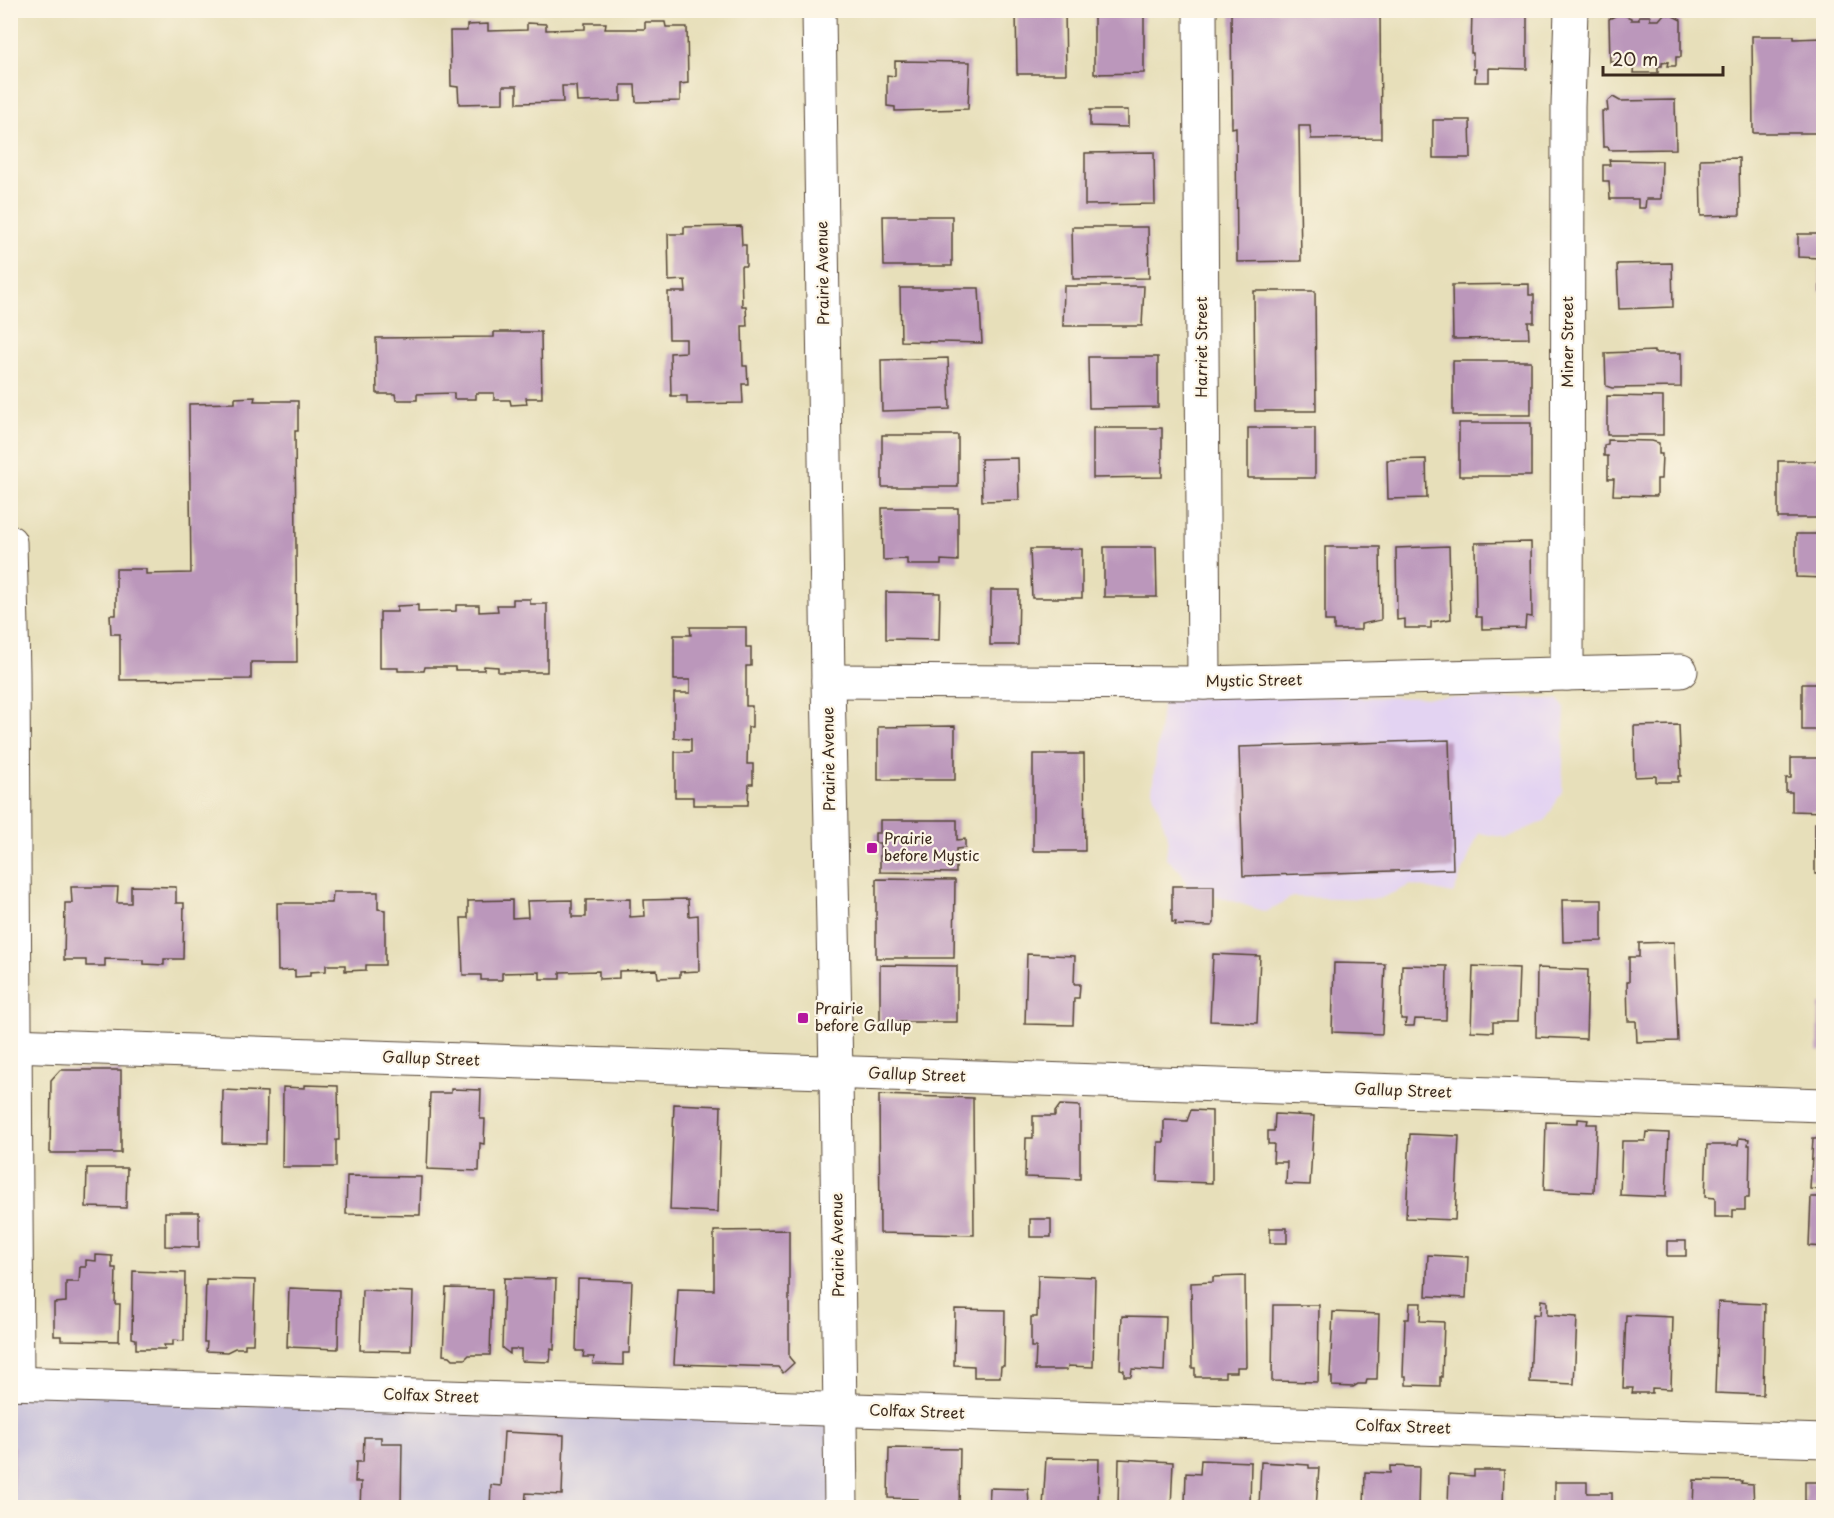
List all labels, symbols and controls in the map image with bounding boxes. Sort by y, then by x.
scale bar [1603,39,1723,77]
text: 20 m [1612,45,1658,72]
street label: Prairie Avenue [809,221,834,325]
street label: Harriet Street [1189,296,1212,398]
street label: Miner Street [1555,296,1578,388]
street label: Mystic Street [1206,667,1302,692]
street label: Prairie Avenue [815,707,840,811]
place label: Prairie before Mystic [884,826,979,866]
marker: Prairie before Mystic [865,841,879,855]
place label: Prairie before Gallup [815,996,911,1036]
marker: Prairie before Gallup [796,1011,810,1025]
street label: Gallup Street [382,1044,480,1071]
street label: Gallup Street [868,1060,966,1087]
street label: Gallup Street [1354,1076,1452,1103]
street label: Prairie Avenue [824,1193,849,1297]
street label: Colfax Street [383,1381,479,1408]
street label: Colfax Street [869,1397,965,1424]
street label: Colfax Street [1355,1412,1451,1439]

